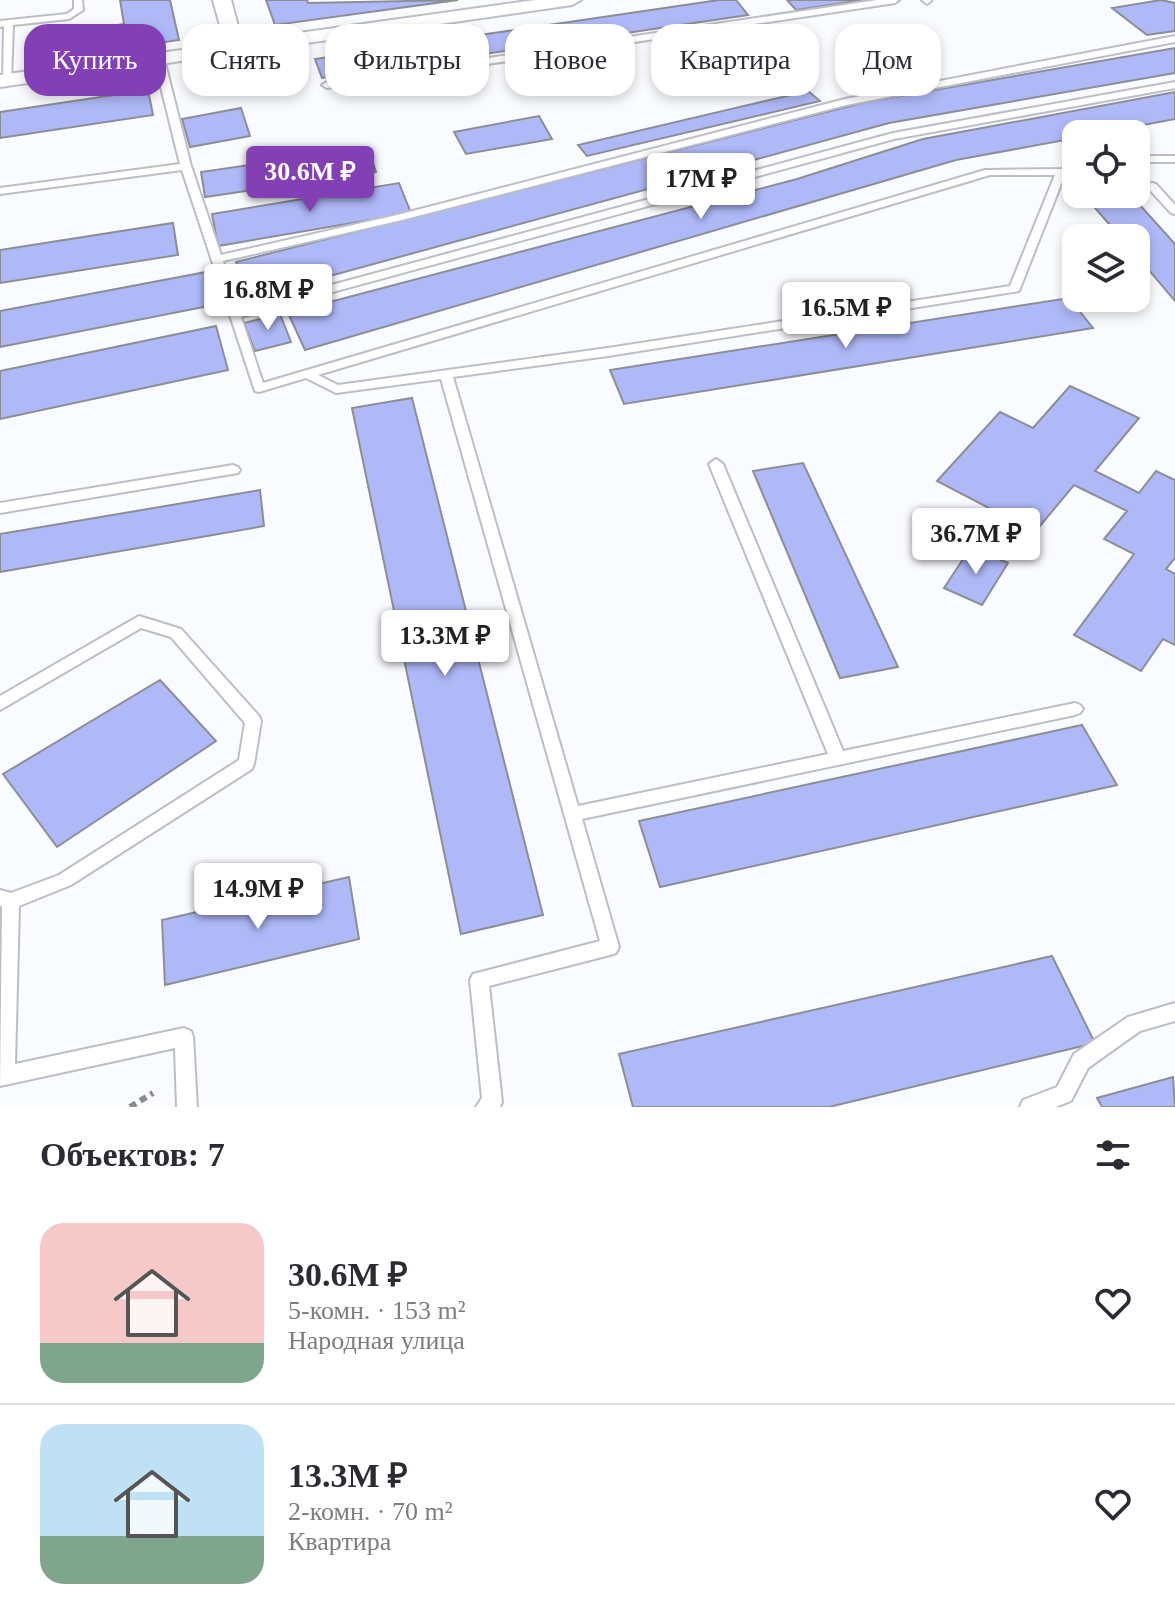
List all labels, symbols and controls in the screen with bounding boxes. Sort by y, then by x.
chip: Купить [24,24,166,96]
chip: Снять [182,24,309,96]
chip: Фильтры [325,24,489,96]
chip: Новое [505,24,635,96]
chip: Квартира [651,24,819,96]
chip: Дом [835,24,941,96]
map controls [1062,120,1150,312]
button: locate [1062,120,1150,208]
pin: 30.6M ₽ [236,146,384,214]
pin: 17M ₽ [645,153,757,221]
text: 30.6M ₽ [264,157,356,186]
text: 17M ₽ [665,164,737,193]
button: layers [1062,224,1150,312]
pin: 16.8M ₽ [194,264,342,332]
text: 16.8M ₽ [222,275,314,304]
pin: 16.5M ₽ [772,282,920,350]
text: 16.5M ₽ [800,293,892,322]
pin: 36.7M ₽ [902,508,1050,576]
text: 36.7M ₽ [930,519,1022,548]
pin: 13.3M ₽ [371,610,519,678]
text: 13.3M ₽ [399,621,491,650]
pin: 14.9M ₽ [184,863,332,931]
text: 14.9M ₽ [212,874,304,903]
icon: filters [1091,1133,1135,1177]
text: Объектов: 7 [40,1136,225,1173]
icon: home [104,1255,200,1351]
text: 30.6M ₽ [288,1256,408,1293]
icon: heart [1091,1281,1135,1325]
text: 5-комн. · 153 m² [288,1296,466,1325]
text: Народная улица [288,1326,465,1355]
icon: home [104,1456,200,1552]
text: 13.3M ₽ [288,1457,408,1494]
icon: heart [1091,1482,1135,1526]
text: 2-комн. · 70 m² [288,1497,453,1526]
text: Квартира [288,1527,391,1556]

